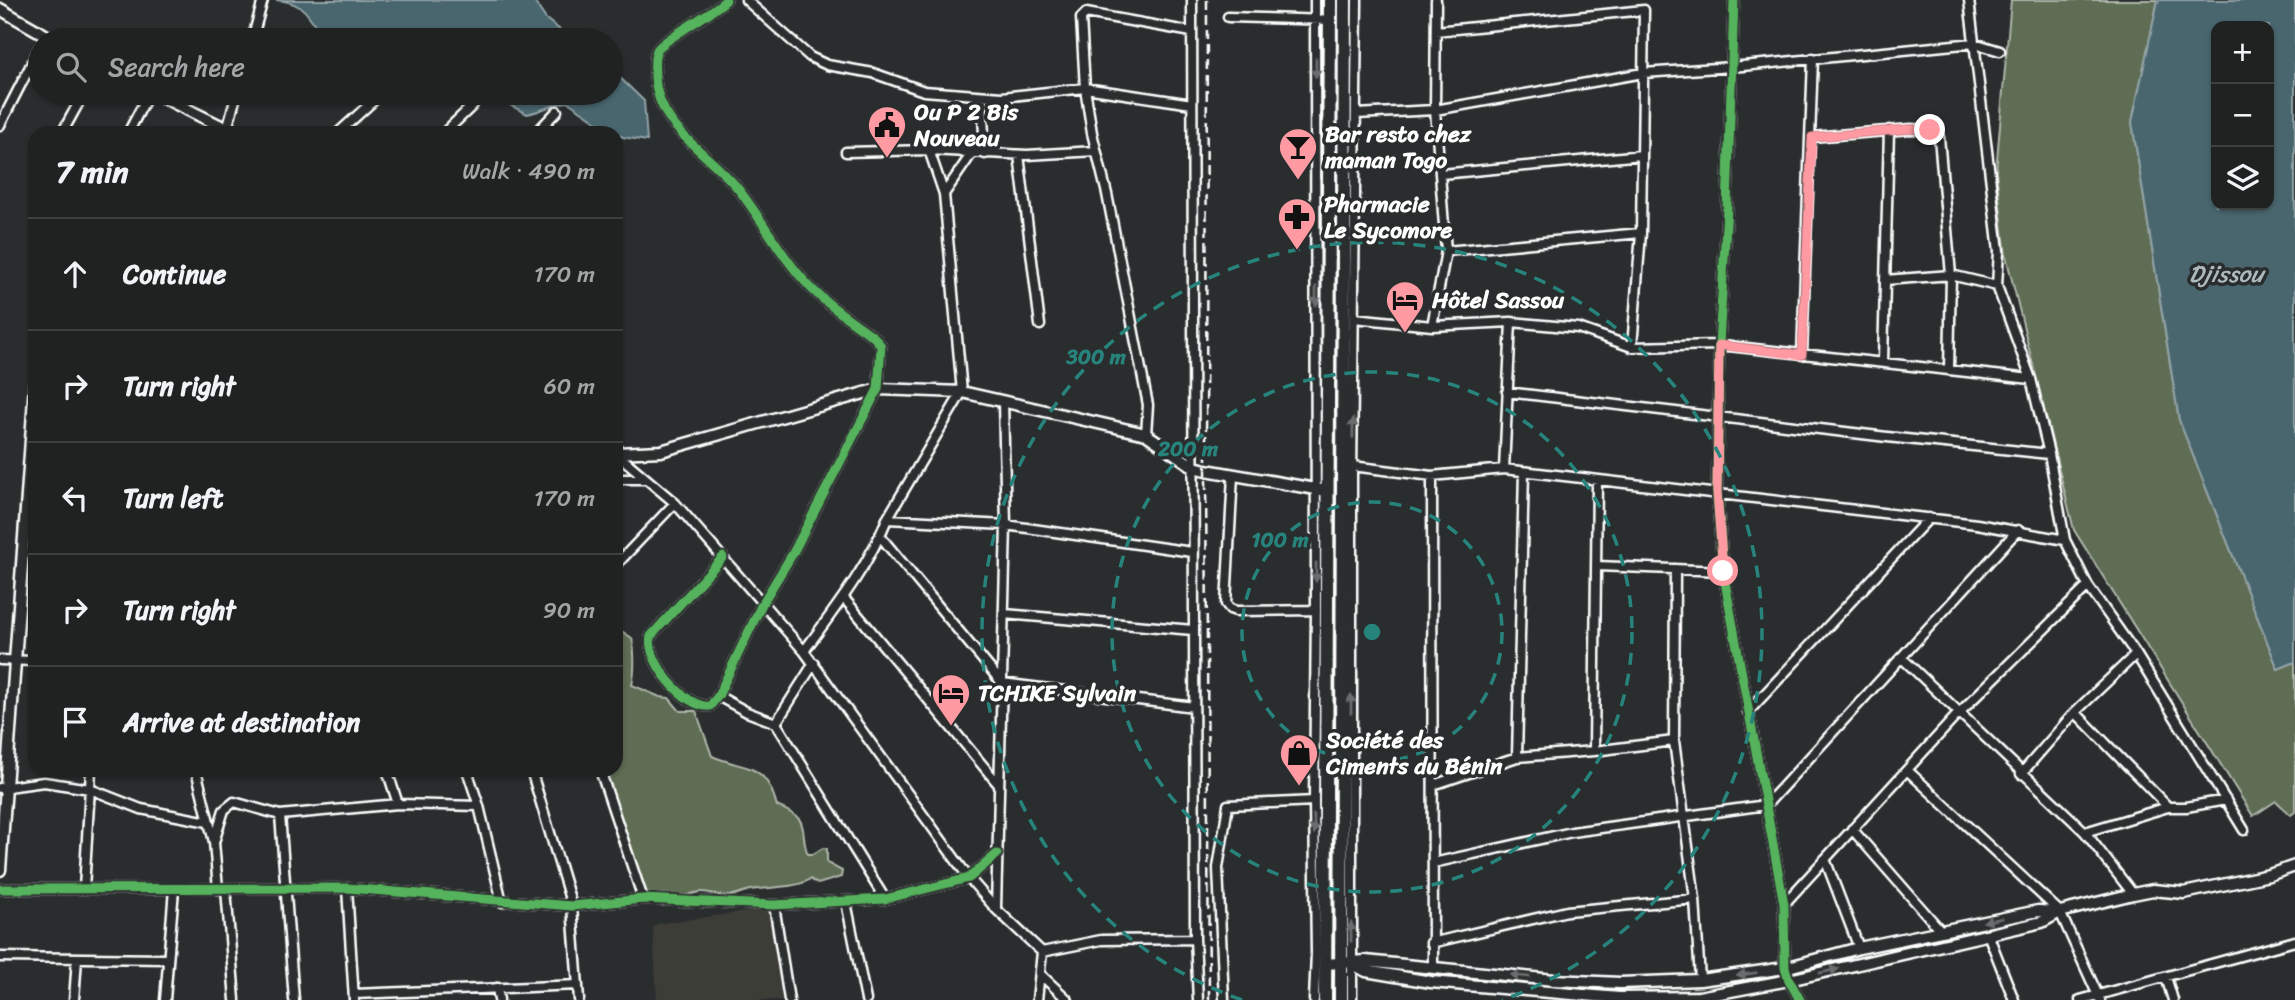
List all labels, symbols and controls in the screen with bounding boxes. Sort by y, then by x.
map controls [2211,21,2274,210]
button: + [2211,21,2274,84]
search box [28,28,623,105]
text: Search here [108,44,245,90]
icon: search [52,48,90,86]
one-way arrow [1310,57,1322,79]
button: − [2211,84,2274,147]
place label: Ou P 2 Bis Nouveau [913,92,1019,159]
public building icon: Ou P 2 Bis Nouveau [866,104,908,159]
place label: Bar resto chez maman Togo [1324,114,1472,181]
route end [1914,114,1945,145]
bar icon: Bar resto chez maman Togo [1277,126,1319,181]
text: 7 min [56,145,128,199]
button: layers [2211,147,2274,210]
text: Walk · 490 m [462,151,595,192]
place label: Pharmacie Le Sycomore [1324,184,1452,251]
pharmacy icon: Pharmacie Le Sycomore [1276,196,1318,251]
text: Continue [123,251,226,297]
water label: Djissou [2189,253,2266,295]
text: 170 m [534,254,595,295]
icon: ahead [56,255,94,293]
hotel icon: Hôtel Sassou [1384,279,1426,334]
place label: Hôtel Sassou [1431,280,1565,321]
one-way arrow [1310,285,1322,307]
text: 300 m [1065,338,1127,376]
text: Turn right [123,363,236,409]
text: 60 m [544,366,595,407]
icon: right [56,367,94,405]
one-way arrow [1347,417,1359,439]
text: 200 m [1157,430,1219,468]
text: Turn left [123,475,223,521]
text: 170 m [534,478,595,519]
icon: left [56,479,94,517]
text: 100 m [1251,521,1309,559]
route start [1707,555,1738,586]
one-way arrow [1310,561,1322,583]
text: Turn right [123,587,236,633]
text: 90 m [543,590,595,631]
icon: right [56,591,94,629]
centre of rings [1360,620,1384,644]
hotel icon: TCHIKE Sylvain [930,672,972,727]
place label: TCHIKE Sylvain [978,673,1137,714]
one-way arrow [1345,693,1357,715]
text: Arrive at destination [123,699,360,745]
icon: arrive [56,703,94,741]
place label: Société des Ciments du Bénin [1325,720,1503,787]
shop icon: Société des Ciments du Bénin [1278,732,1320,787]
one-way arrow [1308,813,1320,835]
one-way arrow [1982,915,2004,926]
one-way arrow [1345,921,1357,943]
one-way arrow [1818,965,1840,976]
one-way arrow [1736,968,1758,979]
one-way arrow [1509,970,1531,981]

